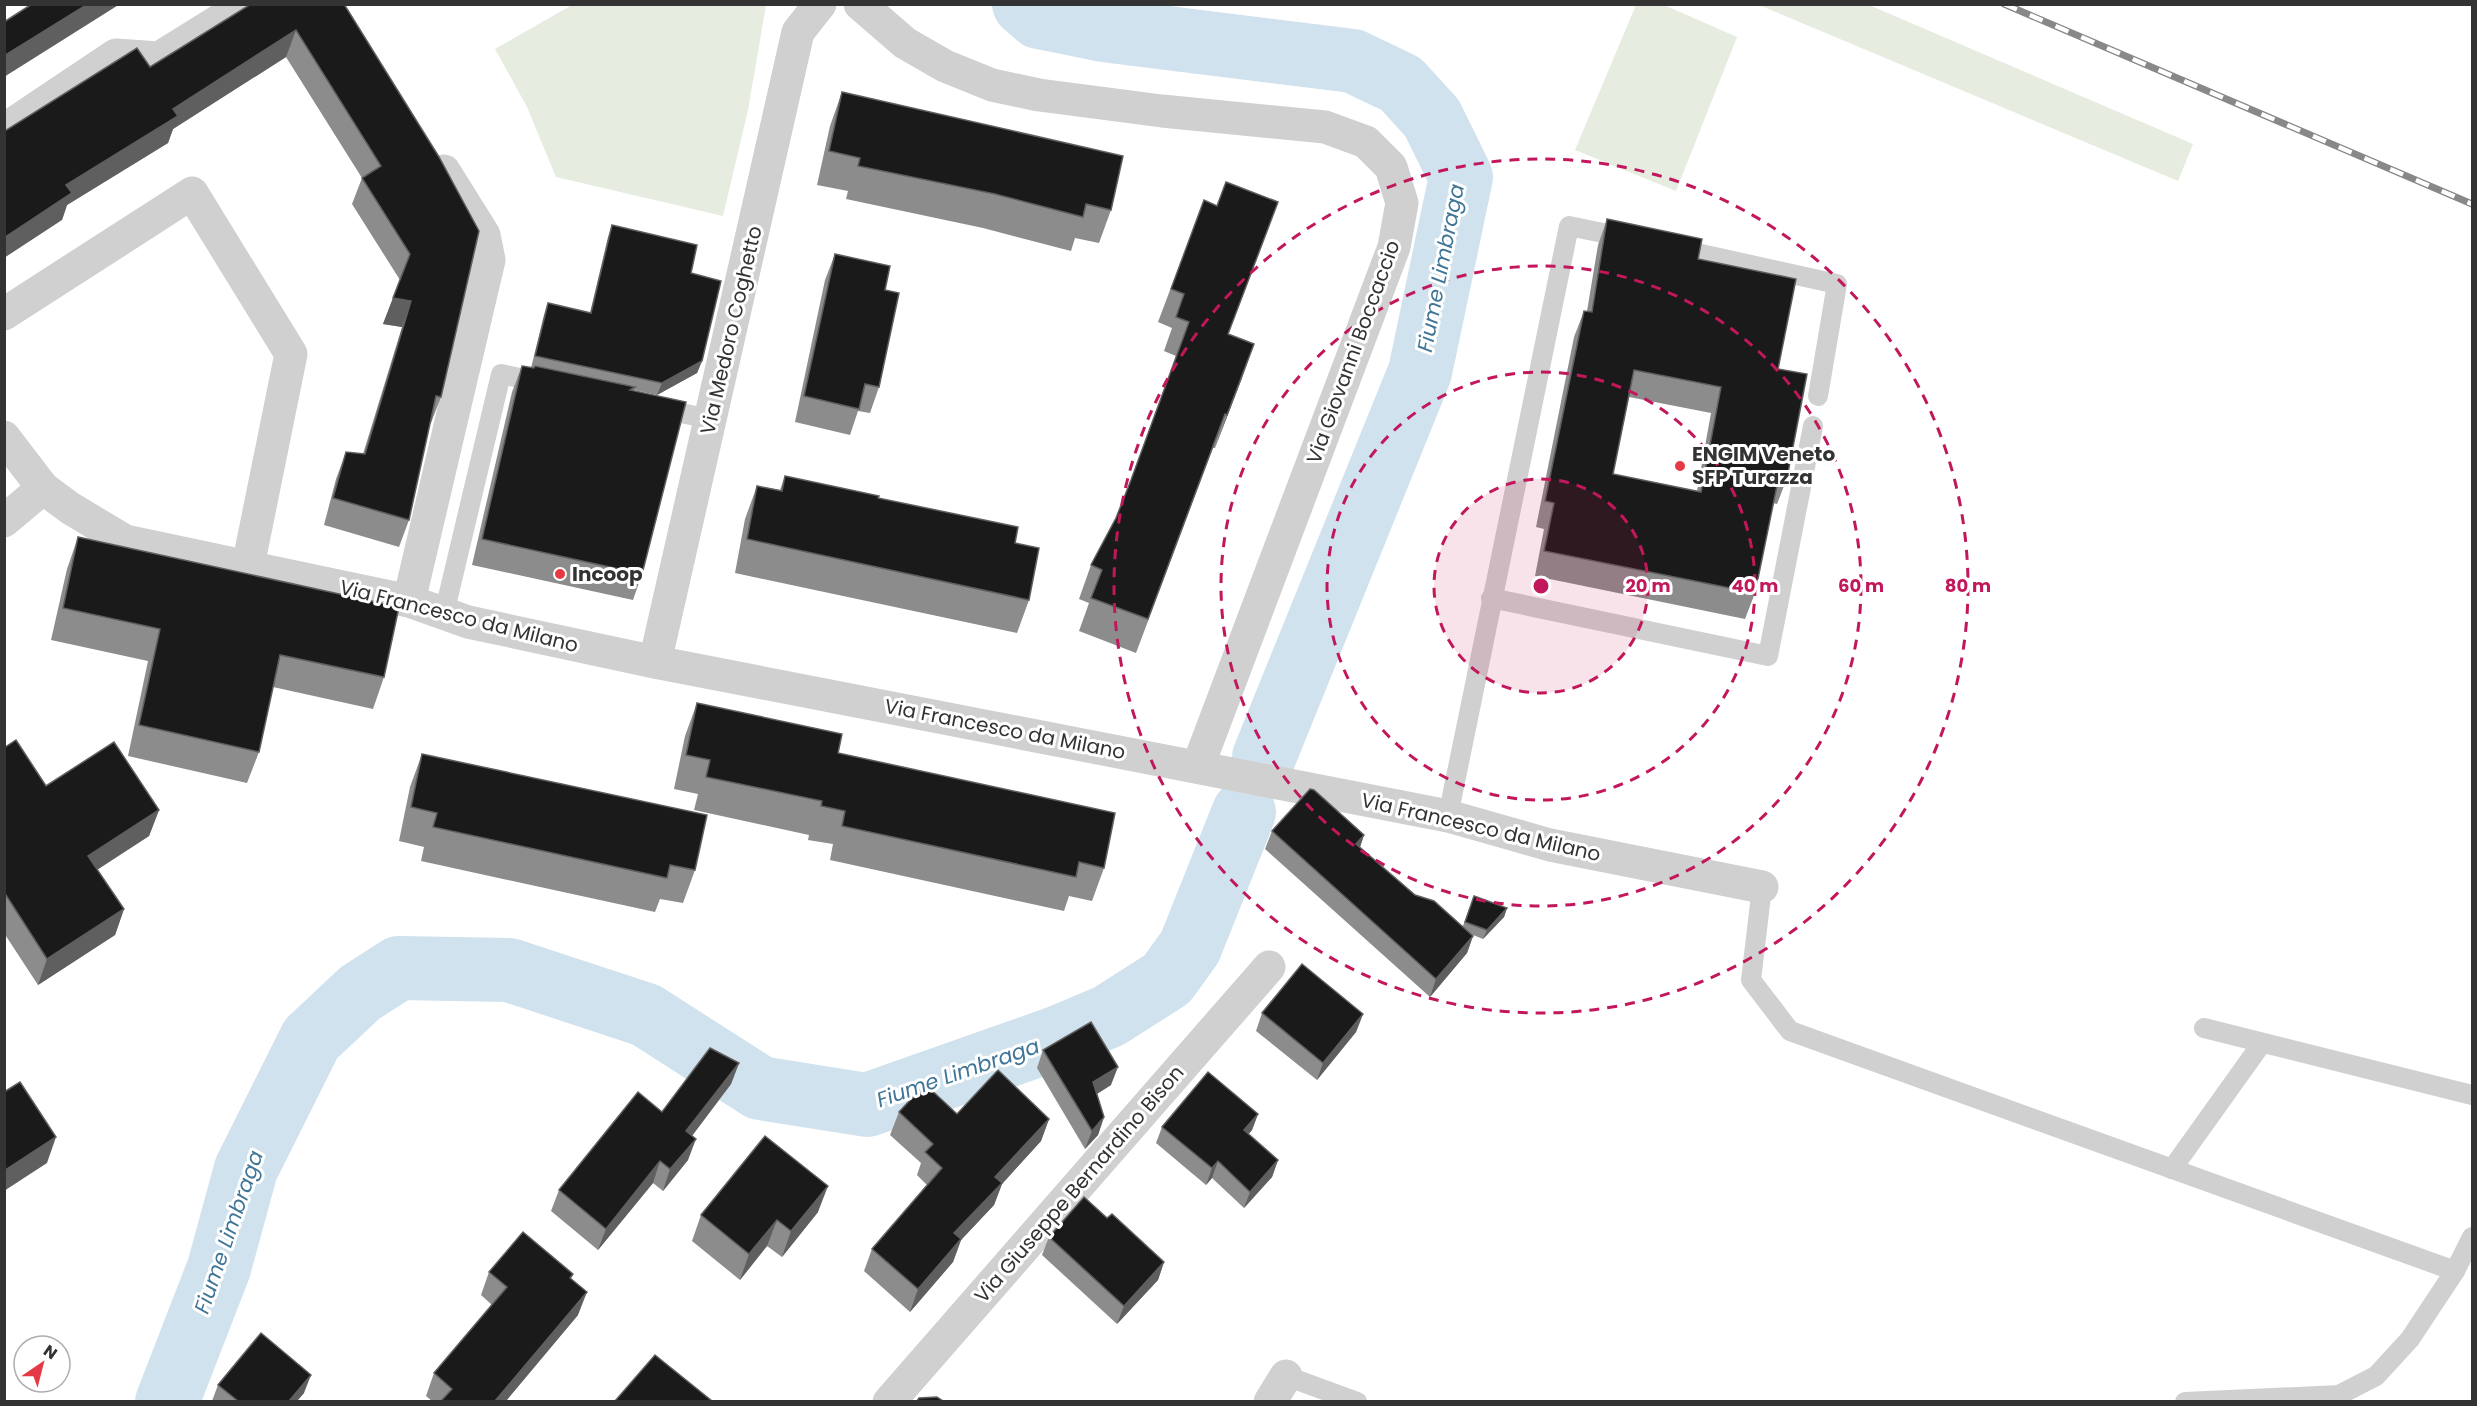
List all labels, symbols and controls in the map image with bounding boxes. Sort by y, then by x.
water label: Fiume Limbraga [1410,181,1471,354]
street label: Via Medoro Coghetto [693,223,769,437]
street label: Via Giovanni Boccaccio [1299,236,1407,468]
place label: ENGIM Veneto SFP Turazza [1692,440,1835,491]
marker: ENGIM Veneto SFP Turazza [1673,459,1687,473]
place label: Incoop [572,560,643,588]
marker: Incoop [553,567,567,581]
street label: Via Francesco da Milano [337,573,581,659]
text: 20 m [1626,573,1670,598]
text: 40 m [1732,573,1778,598]
text: 60 m [1838,573,1884,598]
text: 80 m [1945,573,1991,598]
centre of rings [1531,576,1551,596]
street label: Via Francesco da Milano [882,692,1128,766]
street label: Via Francesco da Milano [1358,786,1604,868]
water label: Fiume Limbraga [872,1031,1043,1114]
street label: Via Giuseppe Bernardino Bison [968,1059,1190,1309]
water label: Fiume Limbraga [187,1146,270,1317]
north arrow [12,1334,72,1394]
text: N [39,1339,62,1365]

